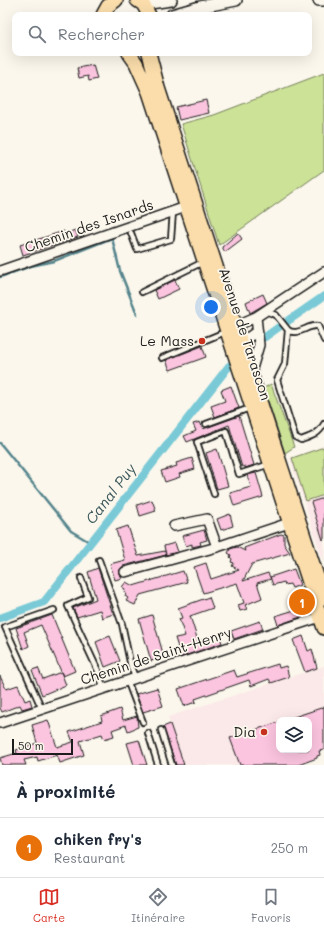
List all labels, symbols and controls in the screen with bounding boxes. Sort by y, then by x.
search box [12,12,312,56]
icon: search [26,23,48,45]
text: Rechercher [58,24,145,44]
street label: Chemin des Isnards [22,195,156,257]
street label: Avenue de Tarascon [215,265,276,403]
your location [201,297,221,317]
place label: Le Mass [140,331,194,350]
marker: Le Mass [197,336,207,346]
water label: Canal Puy [80,459,140,528]
pin: 1 [289,587,315,617]
street label: Chemin de Saint-Henry [78,622,234,689]
map controls [276,717,312,753]
button: layers [276,717,312,753]
place label: Dia [233,722,256,741]
marker: Dia [259,727,269,737]
scale bar [12,737,73,756]
text: 50 m [18,738,44,753]
text: À proximité [16,780,115,802]
text: chiken fry's [54,829,142,849]
text: 1 [26,839,32,856]
text: 250 m [271,839,308,856]
text: Restaurant [54,849,125,866]
tab: Carte [33,886,65,925]
tab: Itinéraire [131,886,185,925]
tab: Favoris [251,886,291,925]

